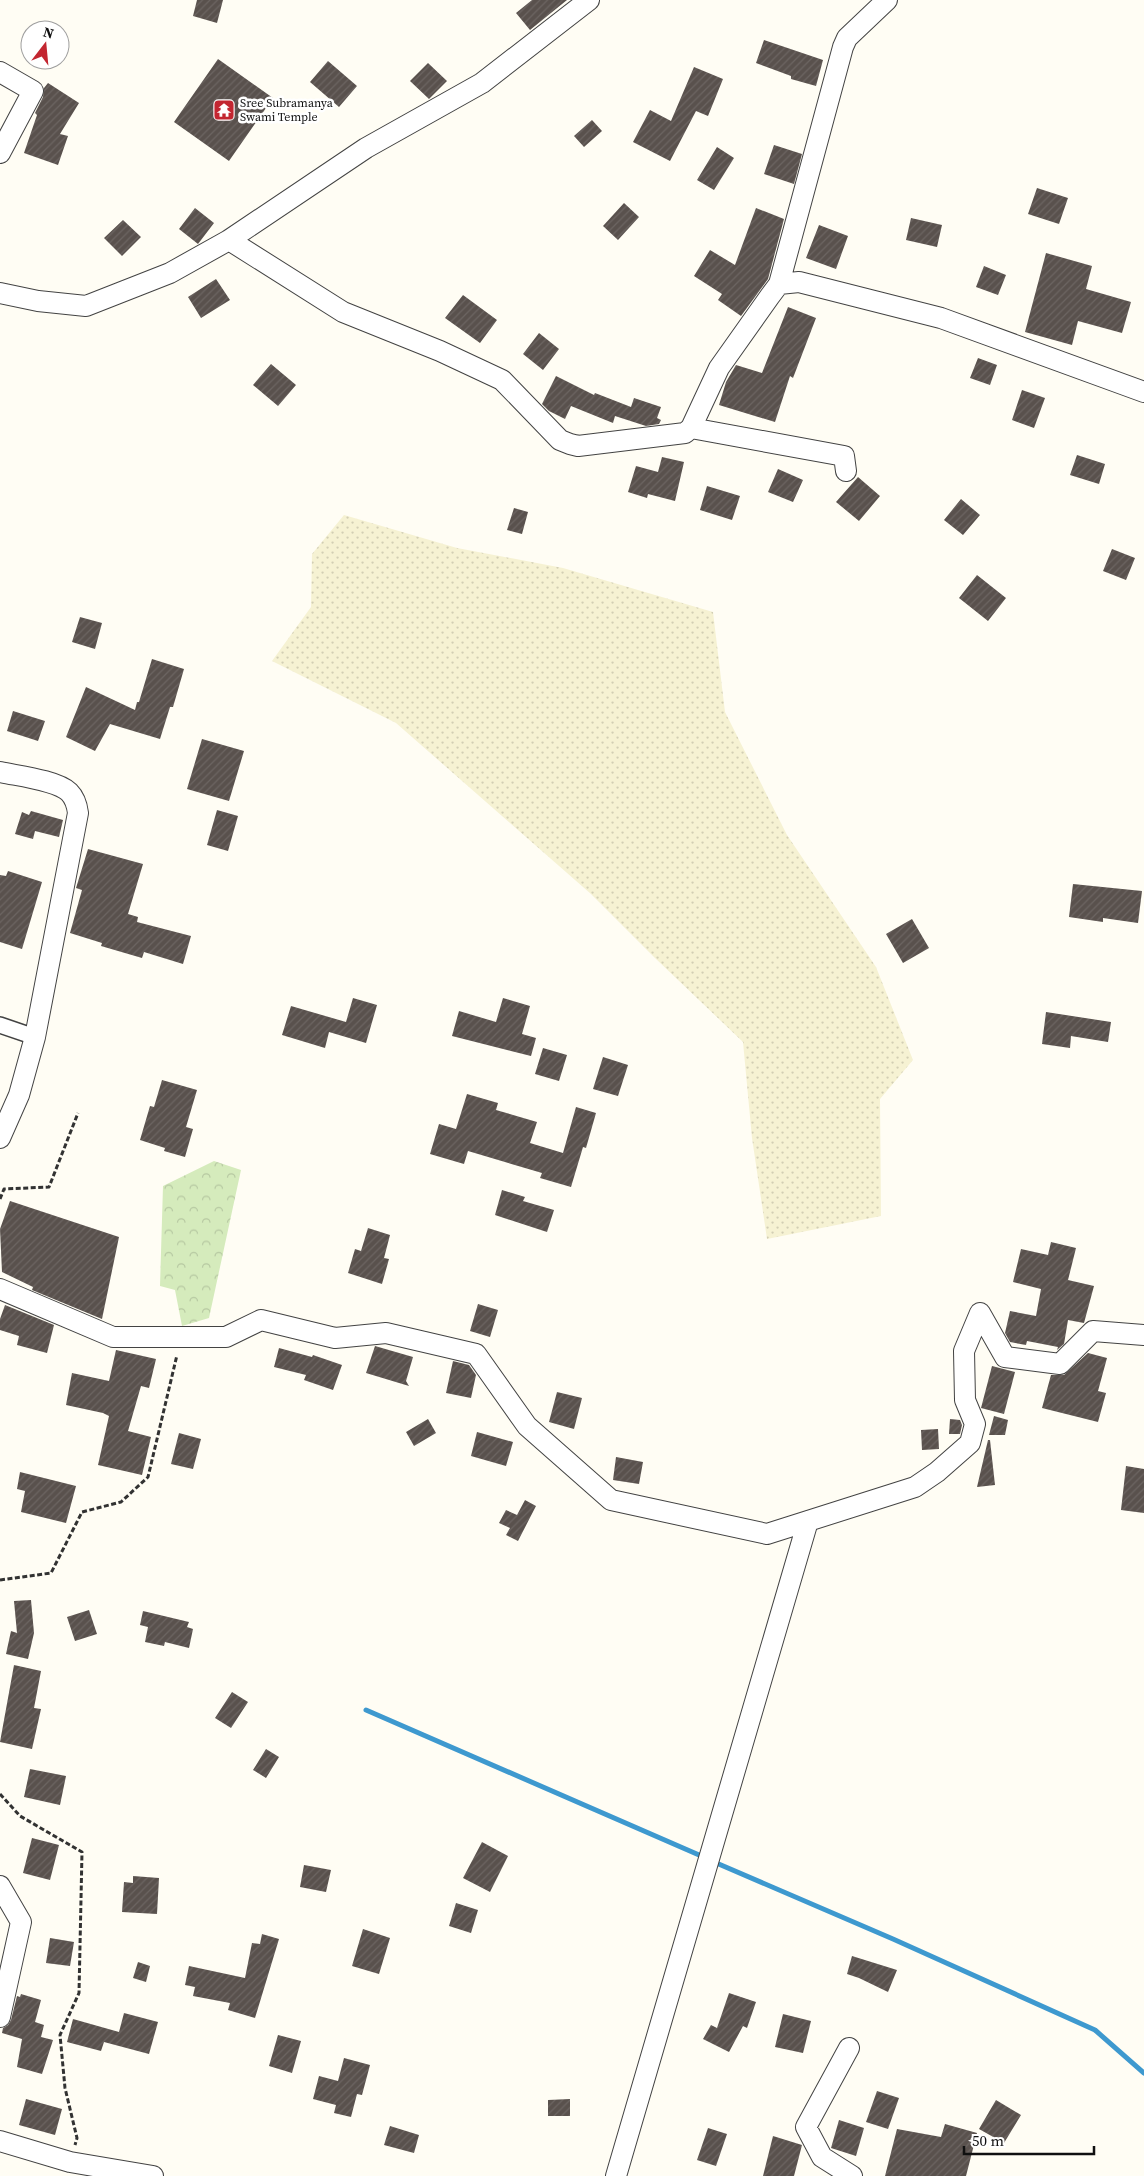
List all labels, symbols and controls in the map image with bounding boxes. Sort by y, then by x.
north arrow [20,20,70,70]
text: N [41,21,56,44]
place label: Sree Subramanya Swami Temple [240,95,334,125]
temple icon: Sree Subramanya Swami Temple [212,98,236,122]
scale bar [964,2124,1094,2156]
text: 50 m [972,2130,1004,2151]

